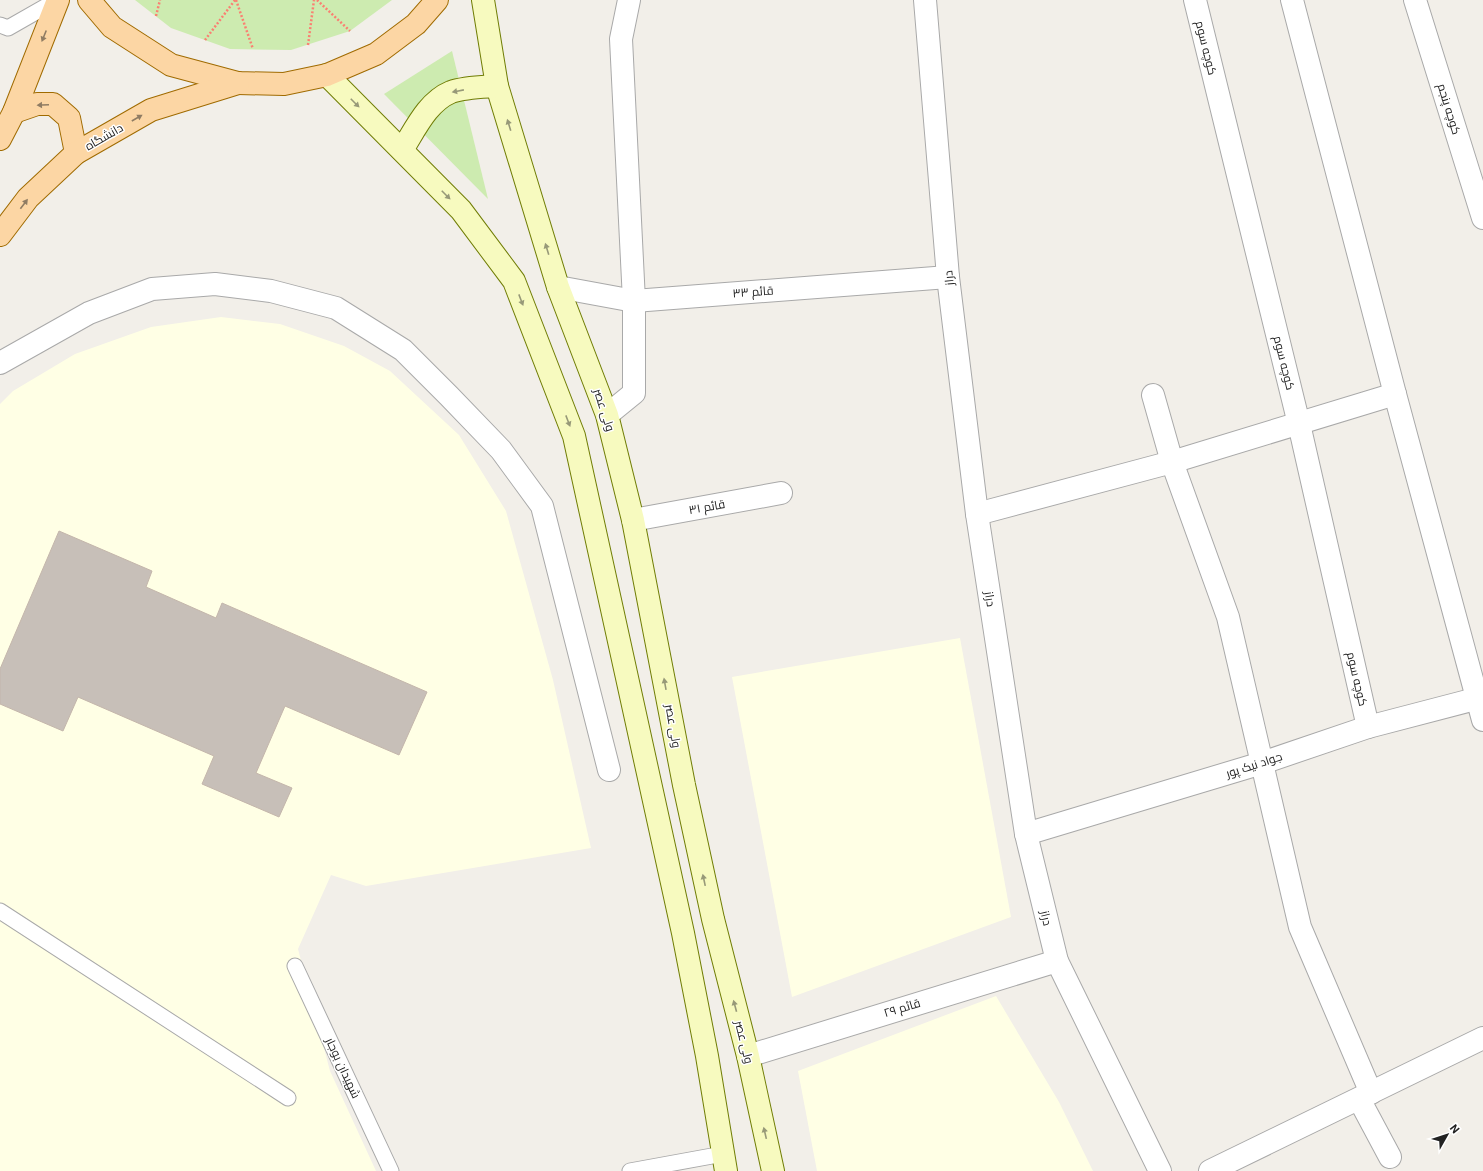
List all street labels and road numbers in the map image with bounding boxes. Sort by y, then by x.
street label: کوچه سوم [1191,19,1219,77]
street label: کوچه پنجم [1433,82,1463,137]
street label: دانشگاه [82,120,126,153]
street label: دراز [941,269,957,287]
street label: قائم ۳۳ [732,284,774,301]
street label: کوچه سوم [1269,334,1297,392]
street label: ولی عصر [590,386,617,433]
street label: قائم ۳۱ [688,497,726,518]
street label: دراز [982,589,998,608]
street label: کوچه سوم [1342,650,1370,708]
street label: ولی عصر [662,702,684,749]
street label: جواد نیک پور [1223,749,1285,783]
street label: دراز [1037,908,1055,927]
street label: قائم ۲۹ [882,996,922,1021]
street label: ولی عصر [732,1018,756,1065]
street label: شهیدان بوجار [322,1034,363,1101]

